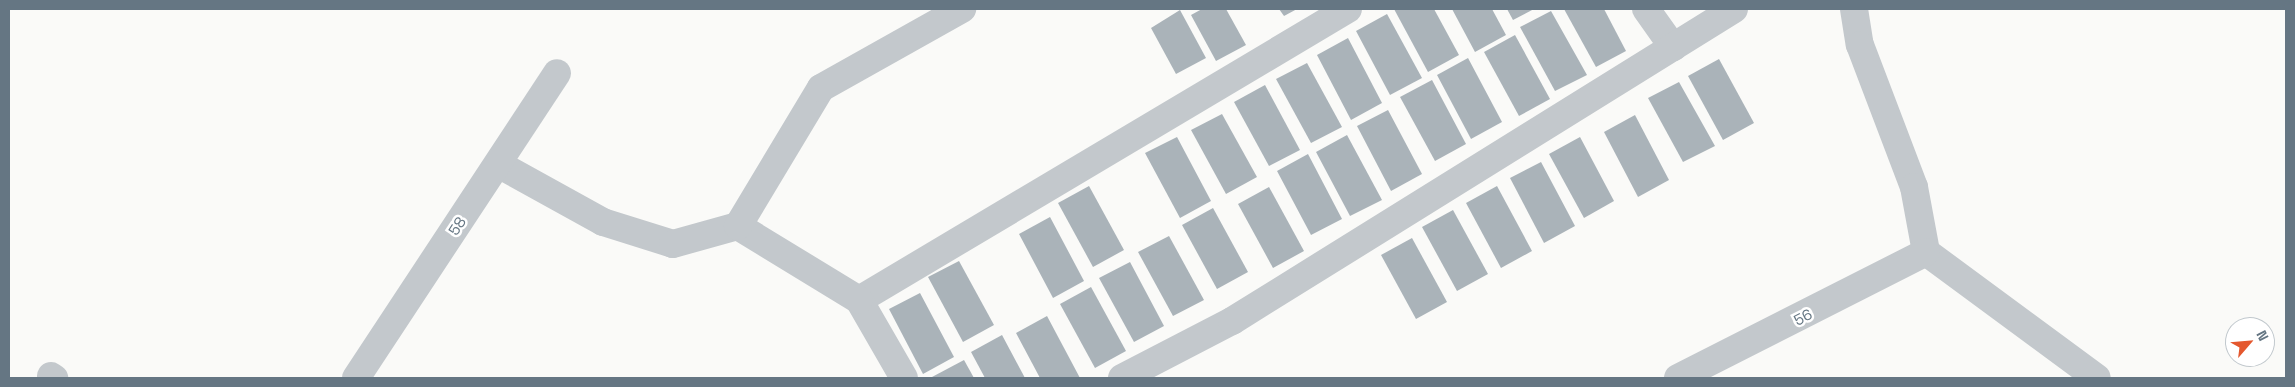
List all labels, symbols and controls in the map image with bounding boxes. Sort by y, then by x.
street label: 58 [444,213,470,239]
street label: 56 [1791,305,1815,329]
north arrow [2225,317,2275,367]
text: N [2252,327,2273,344]

